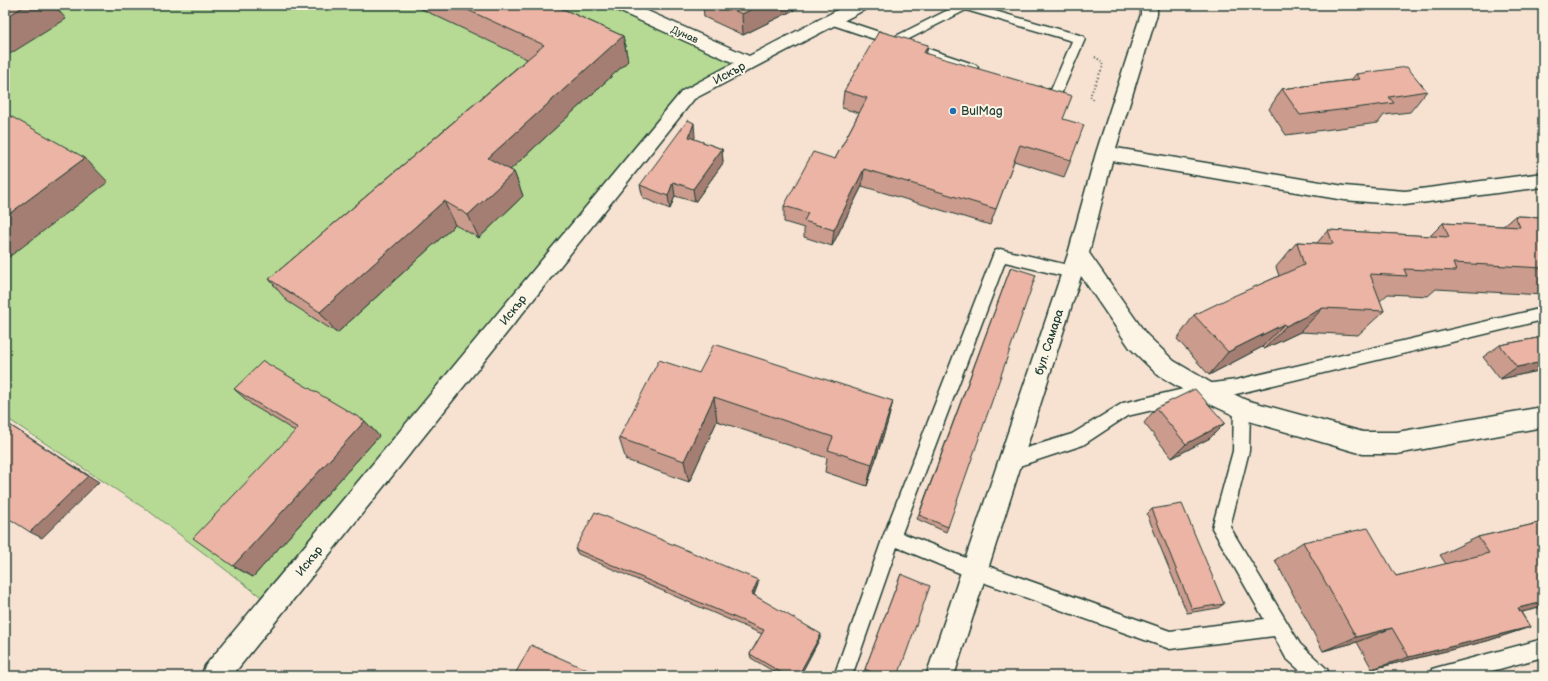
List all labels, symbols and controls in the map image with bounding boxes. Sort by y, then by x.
street label: Дунав [669,24,701,46]
street label: Искър [710,59,748,88]
place label: BulMag [961,104,1003,119]
marker: BulMag [948,106,958,116]
street label: Искър [497,292,530,329]
street label: бул. Самара [1032,307,1067,377]
street label: Искър [293,543,326,580]

